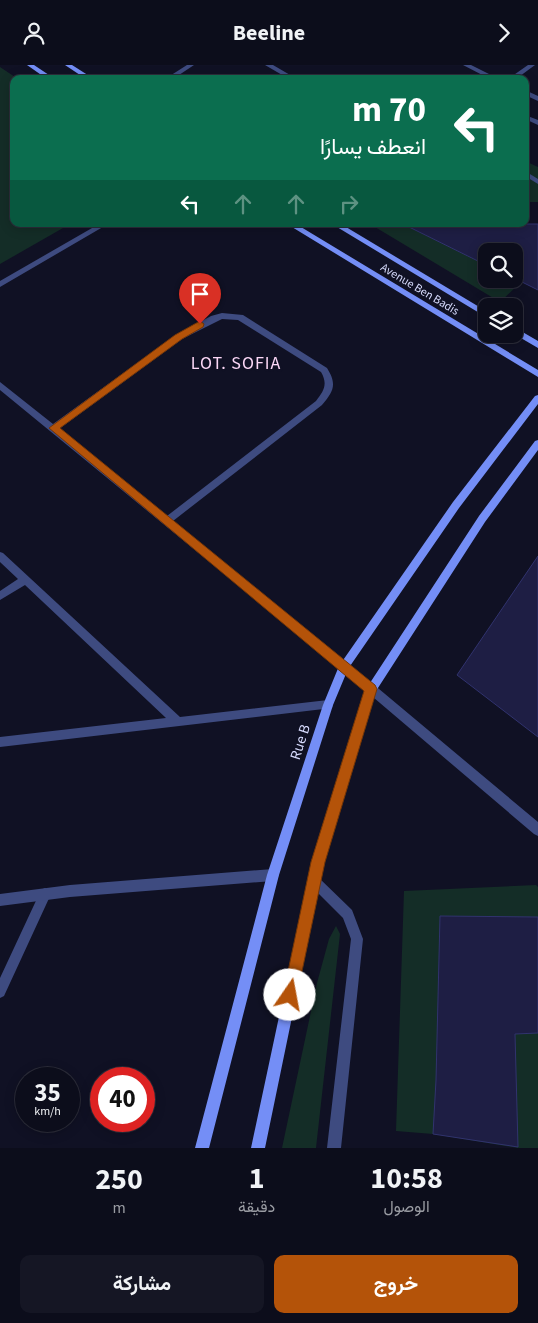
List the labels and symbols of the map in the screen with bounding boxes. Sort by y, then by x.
street label: Avenue Ben Badis [377,259,462,320]
pin [179,273,221,324]
district label: LOT. SOFIA [191,351,281,376]
street label: Rue B [285,722,316,763]
position arrow [263,968,315,1020]
speed limit sign: 40 [90,1067,155,1132]

